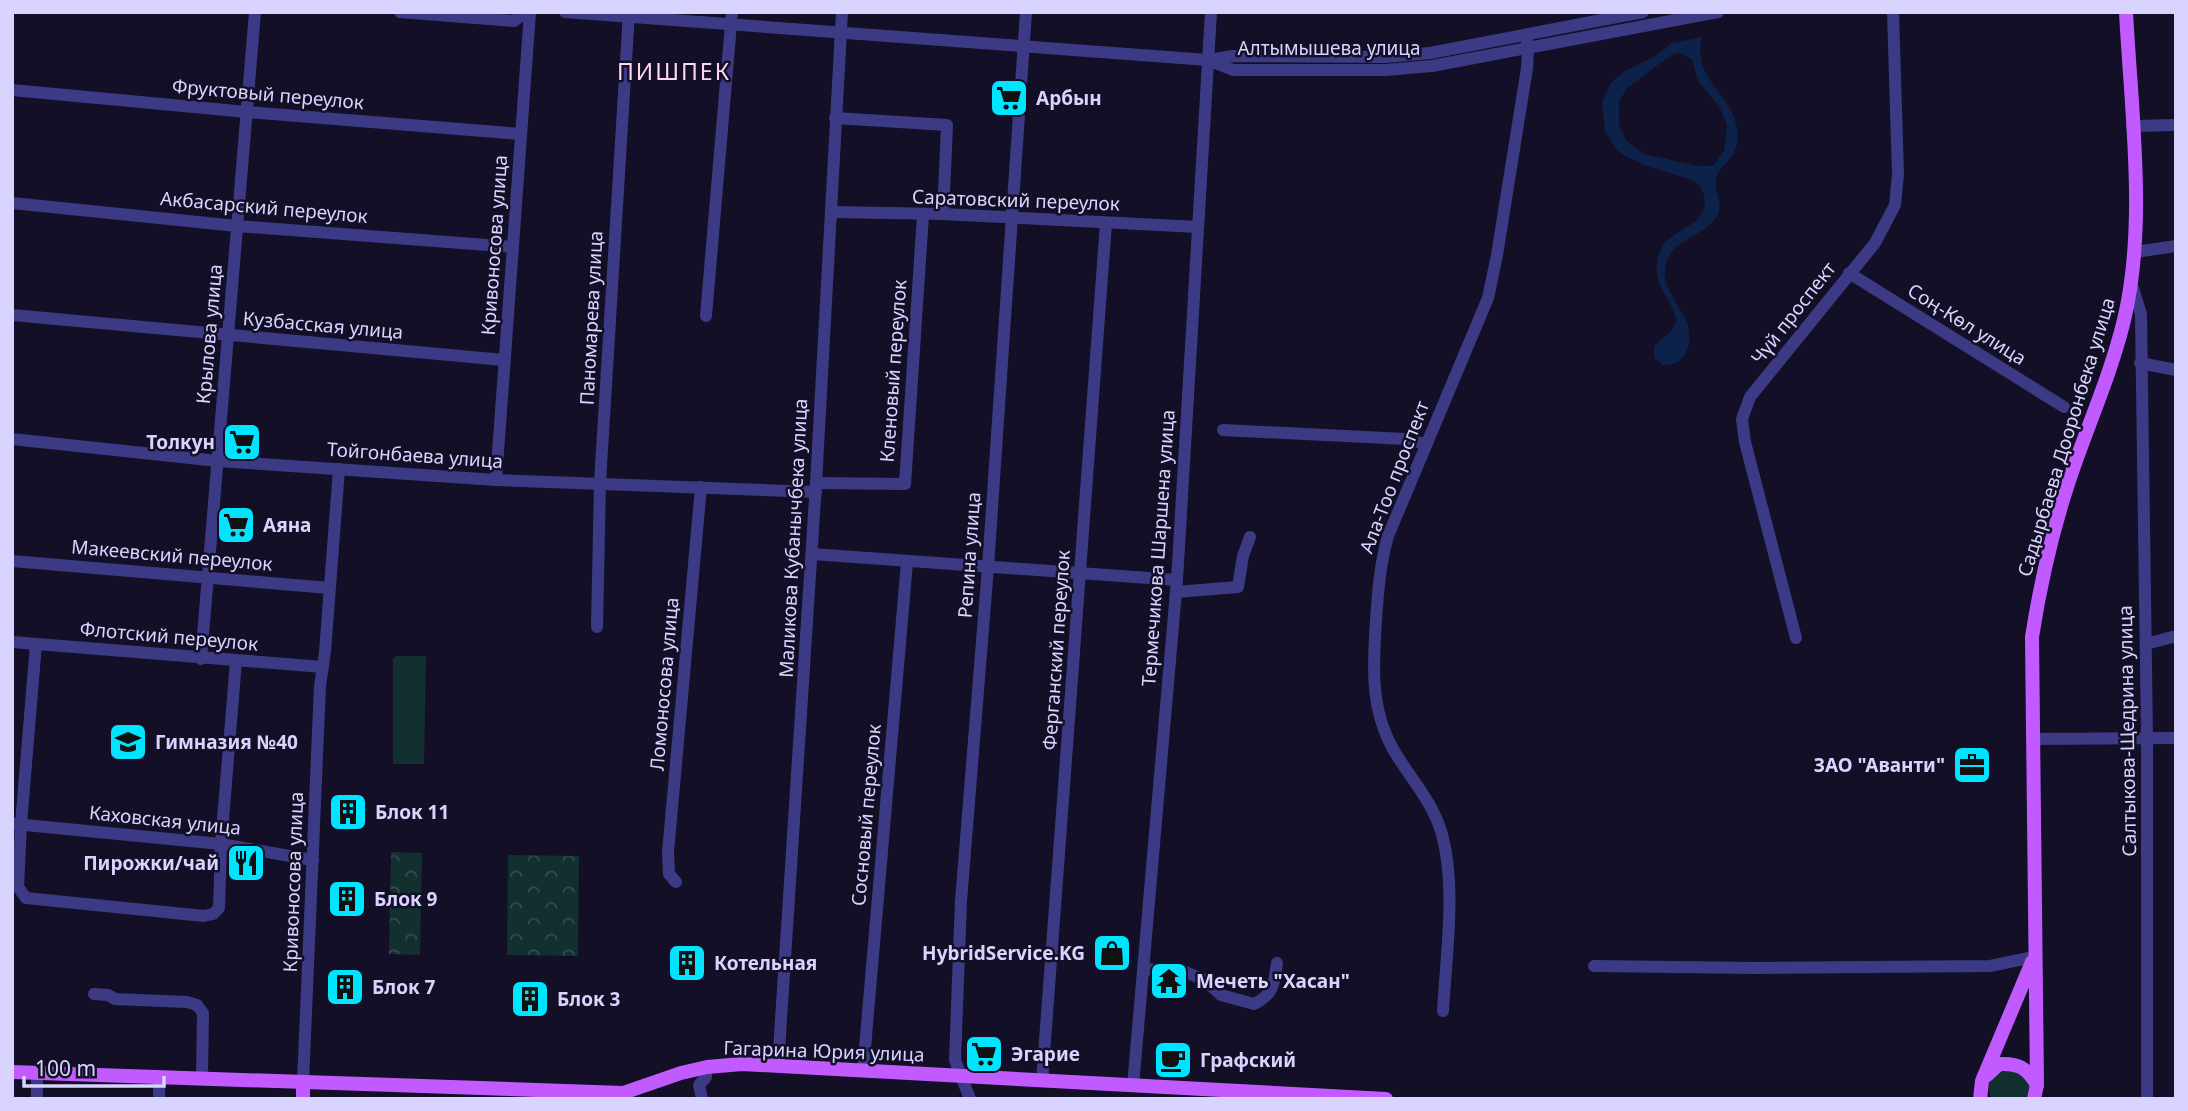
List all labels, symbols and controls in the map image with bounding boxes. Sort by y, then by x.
street label: Алтымышева улица [1237,35,1421,61]
district label: ПИШПЕК [617,55,731,87]
street label: Фруктовый переулок [171,73,365,115]
supermarket icon: Арбын [988,77,1030,119]
place label: Арбын [1036,85,1102,111]
street label: Кривоносова улица [475,154,513,336]
street label: Саратовский переулок [912,183,1120,217]
street label: Акбасарский переулок [159,185,369,229]
street label: Паномарева улица [573,230,609,406]
street label: Чүй проспект [1745,256,1841,370]
street label: Крылова улица [190,263,228,405]
street label: Соң-Көл улица [1903,277,2031,371]
street label: Кленовый переулок [874,279,912,463]
street label: Садырбаева Дооронбека улица [2011,294,2121,580]
street label: Кузбасская улица [242,305,404,345]
street label: Ала-Тоо проспект [1353,397,1435,557]
street label: Маликова Кубанычбека улица [773,398,813,678]
street label: Термечикова Шаршена улица [1135,409,1181,687]
supermarket icon: Толкун [221,421,263,463]
place label: Толкун [146,429,215,455]
street label: Тойгонбаева улица [326,436,504,474]
street label: Репина улица [952,491,986,619]
supermarket icon: Аяна [215,504,257,546]
place label: Аяна [263,512,311,538]
street label: Макеевский переулок [70,533,274,577]
street label: Ферганский переулок [1036,549,1076,751]
street label: Ломоносова улица [643,596,685,772]
street label: Салтыкова-Щедрина улица [2112,605,2142,857]
street label: Флотский переулок [79,615,259,657]
school or university icon: Гимназия №40 [107,721,149,763]
street label: Сосновый переулок [845,723,887,907]
place label: Гимназия №40 [155,729,298,755]
office icon: ЗАО "Аванти" [1951,744,1993,786]
place label: ЗАО "Аванти" [1814,752,1945,778]
street label: Кривоносова улица [277,791,309,973]
building icon: Блок 11 [327,791,369,833]
street label: Каховская улица [88,799,242,841]
place label: Блок 11 [375,799,449,825]
restaurant icon: Пирожки/чай [225,842,267,884]
place label: Пирожки/чай [83,850,219,876]
building icon: Блок 9 [326,878,368,920]
place label: Блок 9 [374,886,438,912]
shop icon: HybridService.KG [1091,932,1133,974]
place label: HybridService.KG [922,940,1085,966]
building icon: Котельная [666,942,708,984]
place label: Котельная [714,950,817,976]
temple icon: Мечеть "Хасан" [1148,960,1190,1002]
building icon: Блок 7 [324,966,366,1008]
place label: Мечеть "Хасан" [1196,968,1350,994]
place label: Блок 7 [372,974,436,1000]
building icon: Блок 3 [509,978,551,1020]
place label: Блок 3 [557,986,621,1012]
supermarket icon: Эгарие [963,1033,1005,1075]
street label: Гагарина Юрия улица [723,1035,925,1067]
cafe icon: Графский [1152,1039,1194,1081]
place label: Эгарие [1011,1041,1080,1067]
scale bar [24,1044,164,1088]
place label: Графский [1200,1047,1296,1073]
text: 100 m [35,1054,96,1082]

